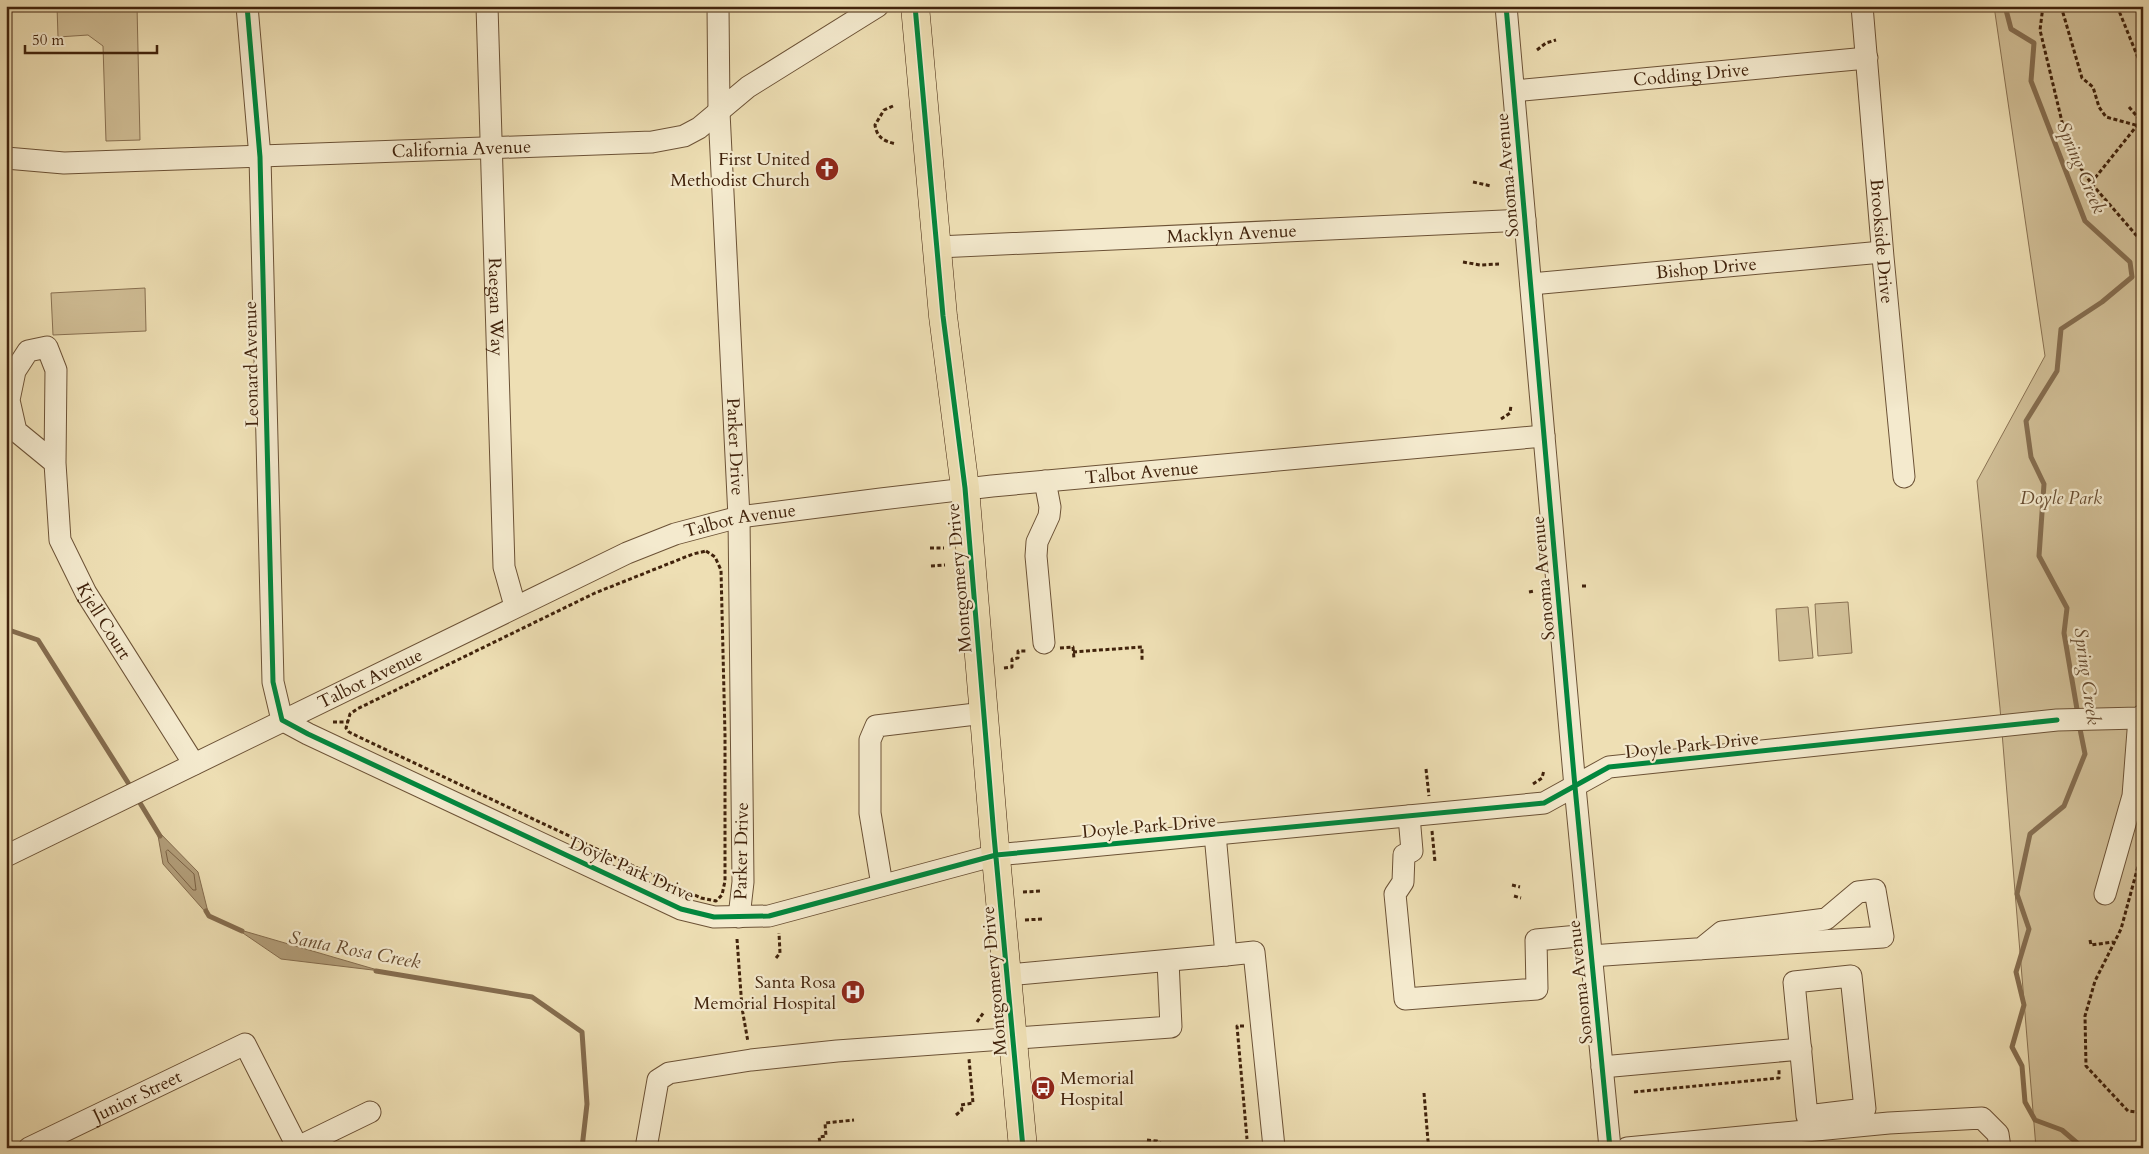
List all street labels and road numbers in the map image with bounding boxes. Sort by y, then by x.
street label: Codding Drive [1632,57,1750,93]
street label: Sonoma Avenue [1490,112,1525,238]
street label: California Avenue [391,134,532,164]
street label: Brookside Drive [1864,178,1899,305]
street label: Macklyn Avenue [1166,219,1297,249]
street label: Bishop Drive [1655,251,1758,286]
street label: Raegan Way [482,257,510,357]
street label: Leonard Avenue [238,301,265,427]
street label: Parker Drive [720,397,750,496]
street label: Talbot Avenue [1084,455,1200,491]
street label: Talbot Avenue [681,498,797,544]
street label: Montgomery Drive [940,502,978,654]
street label: Sonoma Avenue [1526,515,1561,641]
street label: Kjell Court [70,579,137,665]
street label: Talbot Avenue [314,643,427,715]
street label: Doyle Park Drive [1624,726,1760,765]
street label: Parker Drive [728,802,755,900]
street label: Doyle Park Drive [1081,808,1217,845]
street label: Doyle Park Drive [565,831,698,908]
street label: Montgomery Drive [975,905,1013,1057]
street label: Sonoma Avenue [1562,919,1599,1045]
street label: Junior Street [86,1064,186,1130]

